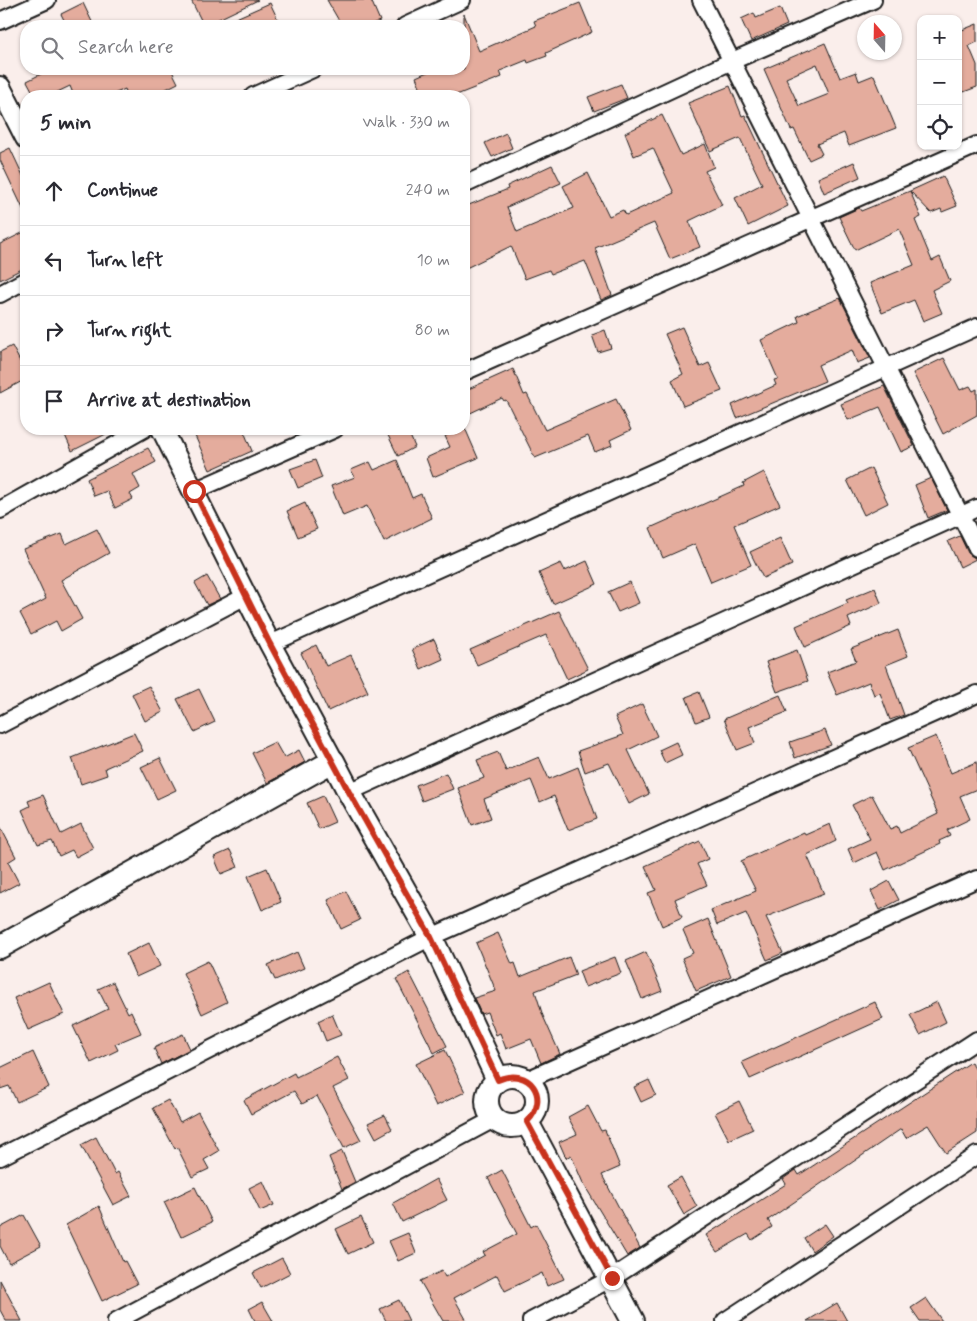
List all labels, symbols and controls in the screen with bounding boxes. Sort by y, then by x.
north arrow [857,15,902,60]
map controls [917,15,962,150]
button: + [917,15,962,60]
search box [20,20,470,75]
icon: search [38,34,66,62]
text: Search here [78,35,174,60]
button: − [917,60,962,105]
button: locate [917,105,962,150]
text: 5 min [40,109,92,137]
text: Walk · 330 m [362,112,450,133]
icon: ahead [40,177,68,205]
text: Continue [87,178,158,203]
text: 240 m [406,180,450,201]
icon: left [40,247,68,275]
text: Turn left [87,248,163,273]
text: 10 m [417,250,450,271]
icon: right [40,317,68,345]
text: Turn right [87,318,171,343]
text: 80 m [415,320,450,341]
icon: arrive [40,387,68,415]
text: Arrive at destination [87,388,251,413]
route start [183,480,206,503]
route end [601,1267,624,1290]

